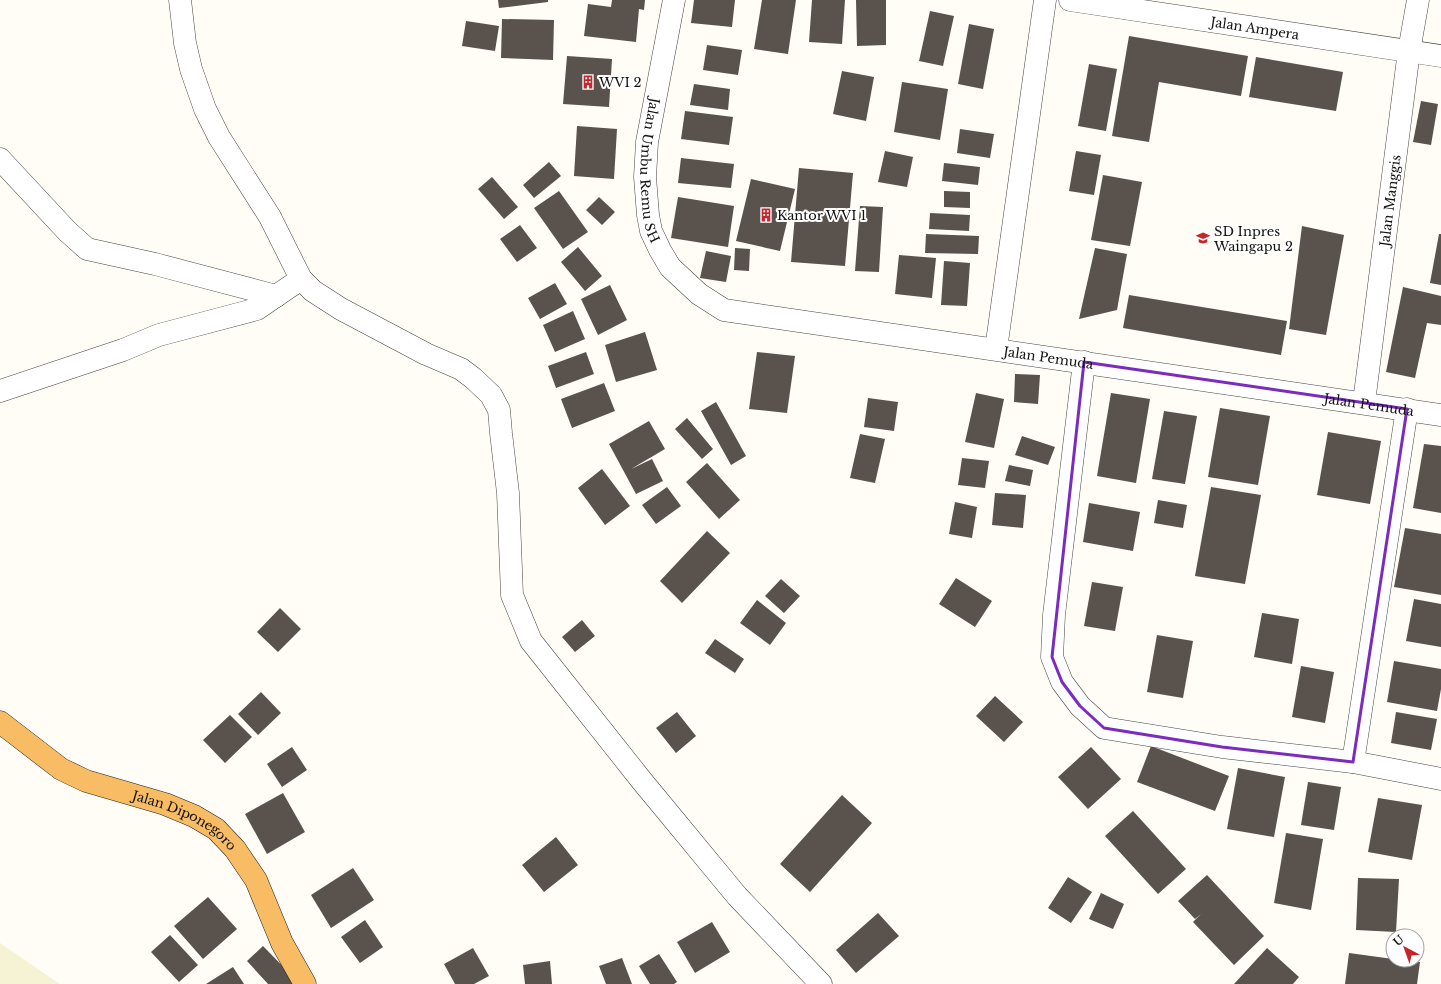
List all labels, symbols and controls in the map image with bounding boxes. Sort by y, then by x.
street label: Jalan Ampera [1207,13,1301,44]
building icon: WVI 2 [580,74,596,90]
place label: WVI 2 [598,74,642,91]
street label: Jalan Umbu Remu SH [636,95,664,246]
street label: Jalan Manggis [1376,154,1405,250]
building icon: Kantor WVI 1 [758,207,774,223]
place label: Kantor WVI 1 [777,207,866,224]
place label: SD Inpres Waingapu 2 [1213,223,1293,255]
school or university icon: SD Inpres Waingapu 2 [1195,230,1211,246]
street label: Jalan Pemuda [1000,343,1095,373]
street label: Jalan Pemuda [1321,390,1416,420]
street label: Jalan Diponegoro [129,786,240,854]
north arrow [1385,928,1425,968]
text: U [1390,932,1407,949]

